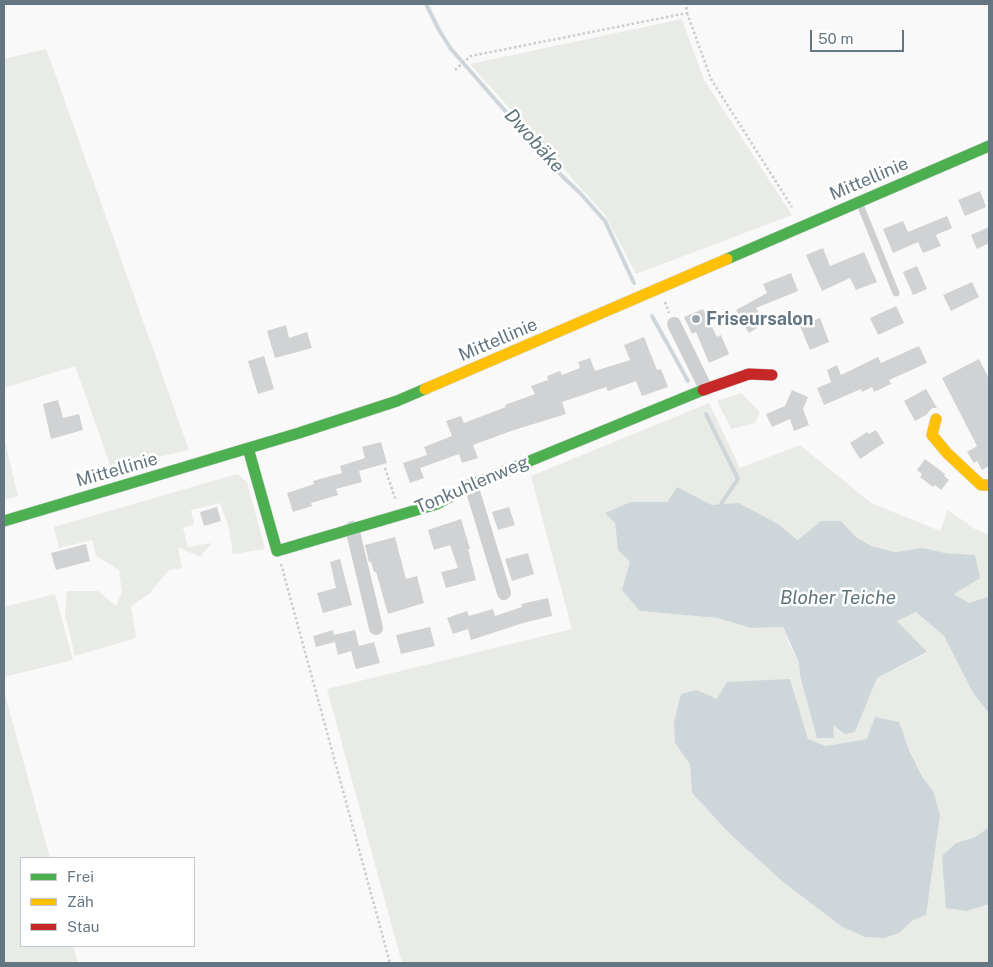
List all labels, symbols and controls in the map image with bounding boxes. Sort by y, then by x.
scale bar [813,20,907,52]
text: 50 m [818,30,853,47]
water label: Dwobäke [499,104,569,178]
street label: Mittellinie [826,153,912,205]
place label: Friseursalon [706,308,813,330]
marker: Friseursalon [690,313,702,325]
street label: Mittellinie [455,314,541,366]
street label: Mittellinie [74,448,160,492]
street label: Tonkuhlenweg [412,451,532,519]
water label: Bloher Teiche [780,587,896,609]
legend [20,857,195,947]
text: Frei [67,868,94,885]
text: Zäh [67,893,94,910]
text: Stau [67,918,100,935]

